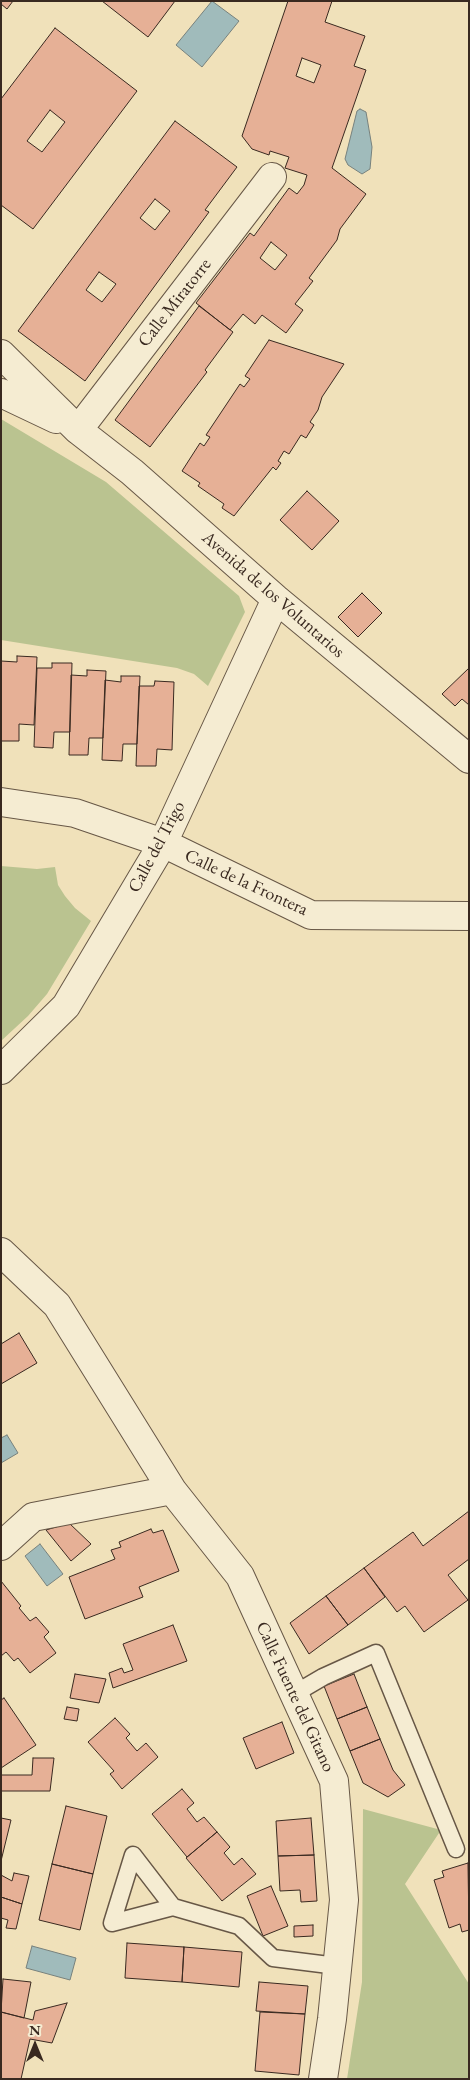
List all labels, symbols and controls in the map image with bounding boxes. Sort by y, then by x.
street label: Calle Miratorre [134,254,216,352]
street label: Avenida de los Voluntarios [197,527,349,663]
street label: Calle del Trigo [124,797,190,897]
street label: Calle de la Frontera [181,845,311,921]
street label: Calle Fuente del Gitano [251,1618,339,1776]
north arrow [10,2020,60,2070]
text: N [29,2021,41,2039]

